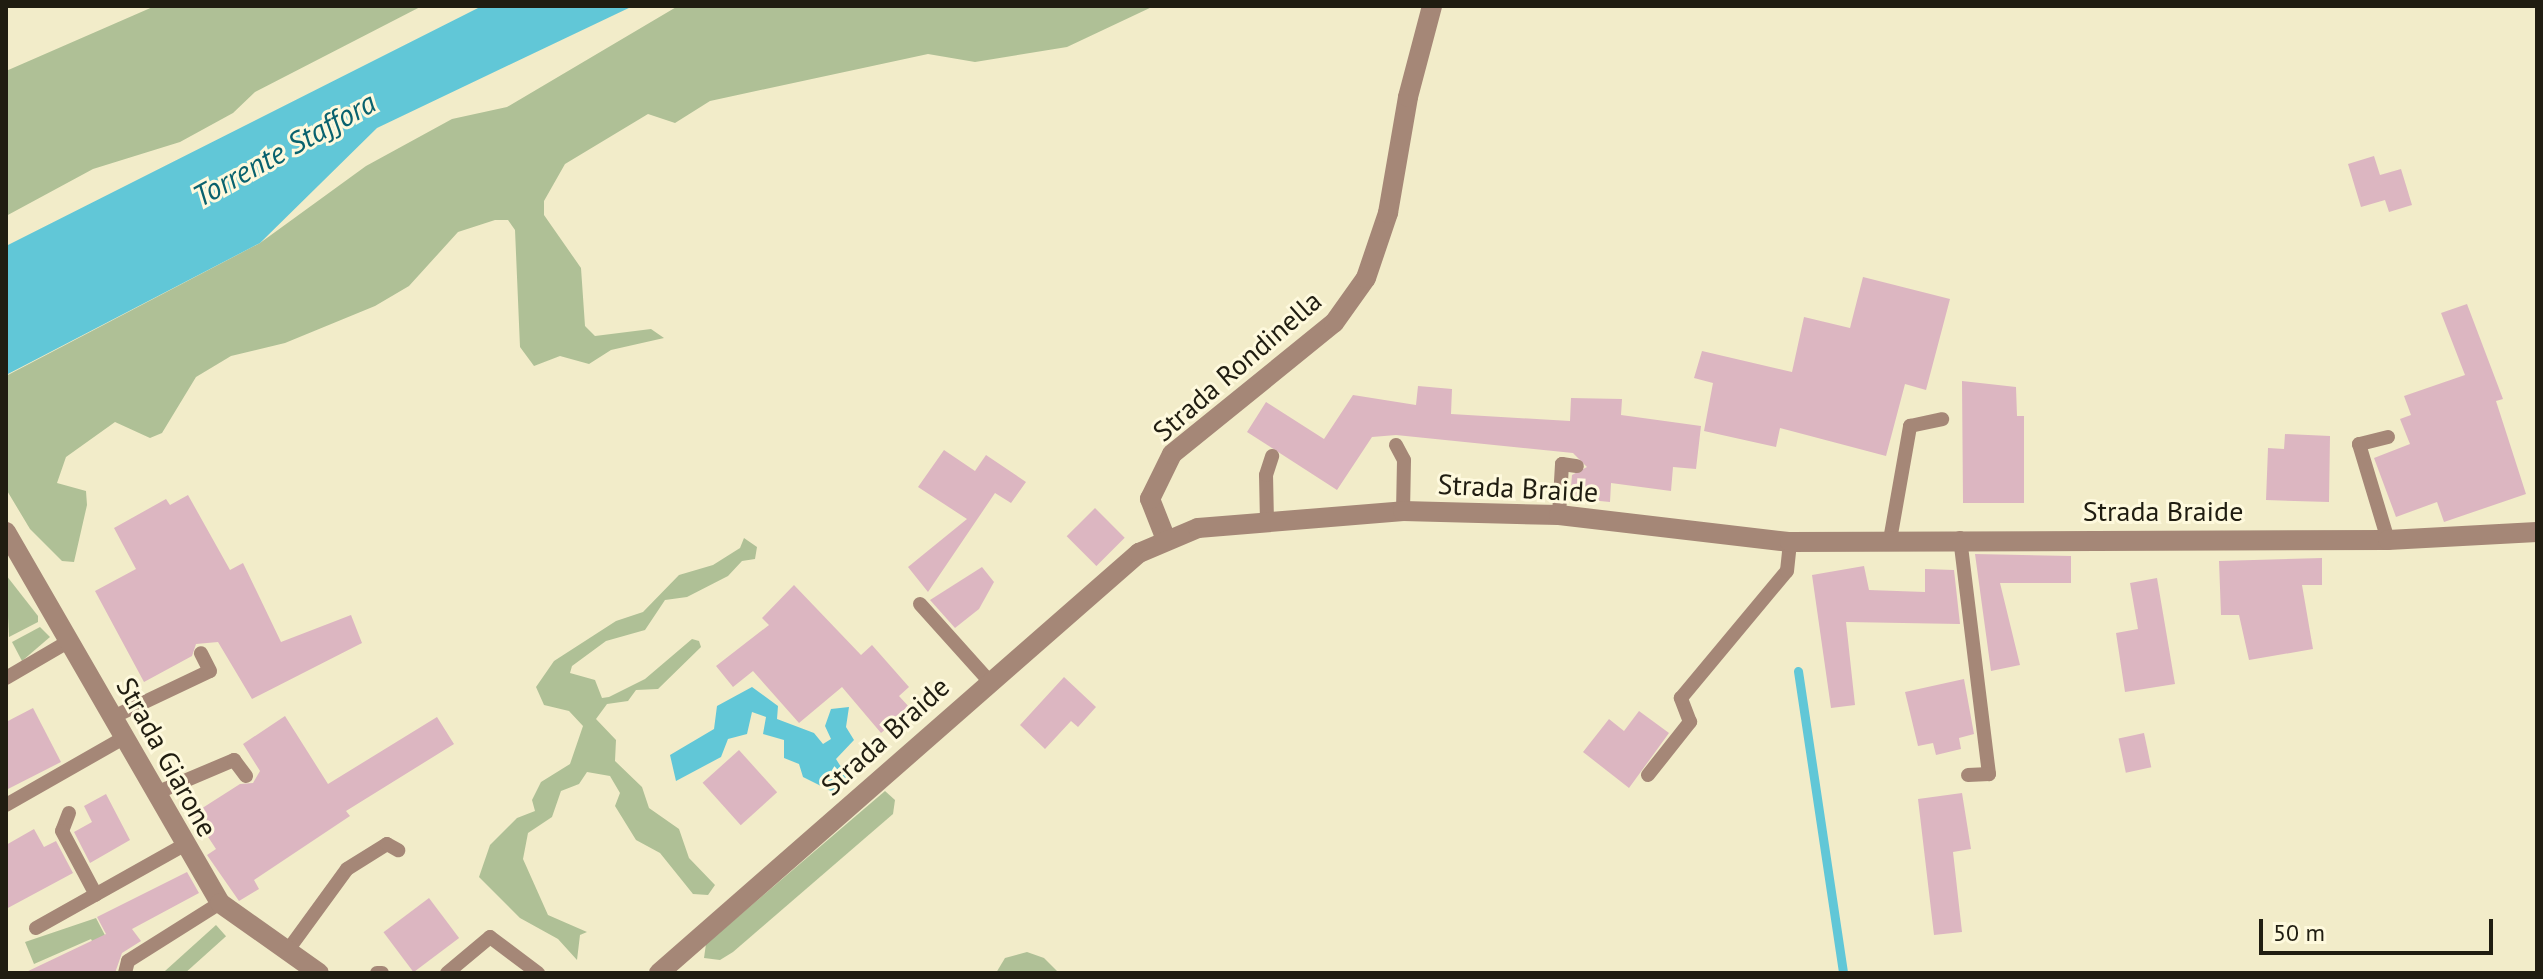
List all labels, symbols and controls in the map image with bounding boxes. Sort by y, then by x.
water label: Torrente Staffora [186,84,382,214]
street label: Strada Rondinella [1146,284,1328,448]
street label: Strada Braide [1437,467,1599,509]
street label: Strada Braide [2083,494,2243,528]
street label: Strada Braide [814,670,956,802]
street label: Strada Giarone [109,672,225,842]
scale bar [2263,903,2497,953]
text: 50 m [2273,917,2325,948]

